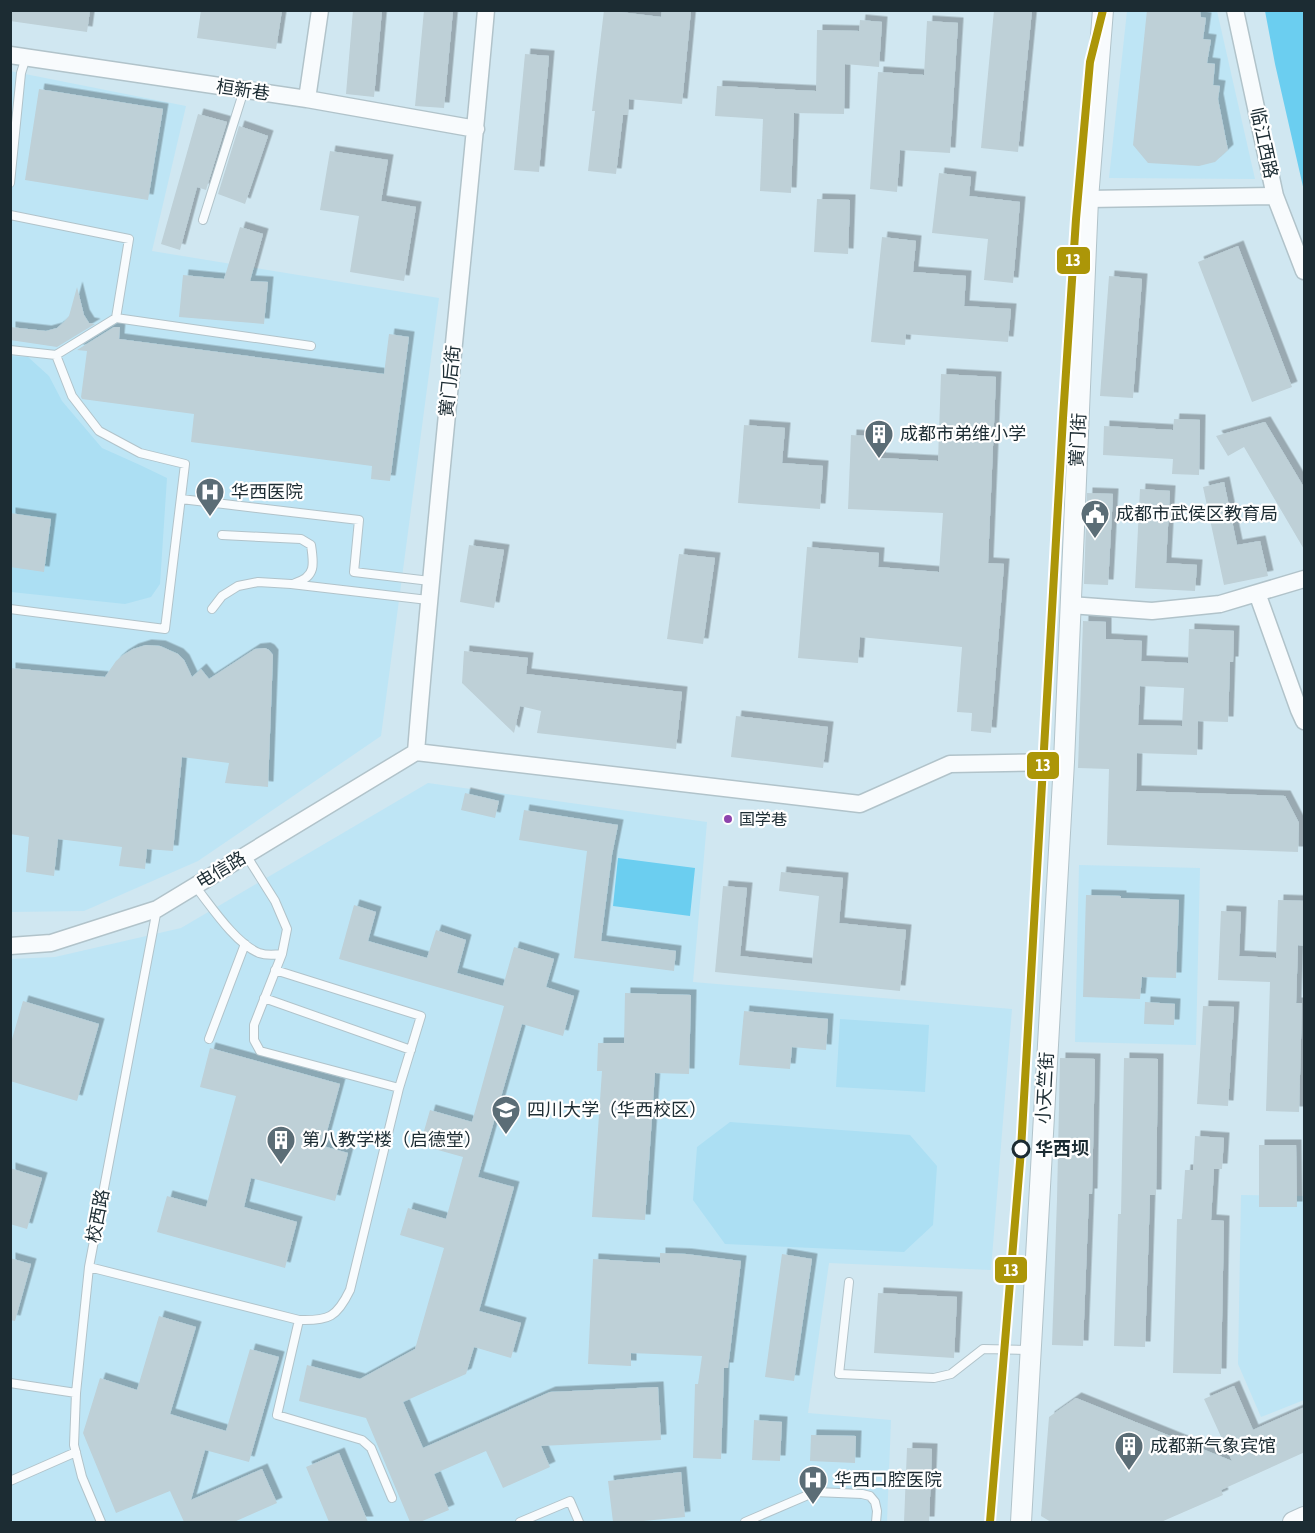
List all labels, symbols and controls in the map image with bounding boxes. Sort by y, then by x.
street label: 桓新巷 [215,75,271,104]
street label: 临江西路 [1247,105,1282,180]
line badge: 13 [1056,246,1091,275]
text: 13 [1065,251,1081,269]
street label: 黉门后街 [435,344,464,418]
street label: 黉门街 [1066,412,1089,467]
building icon: 成都市弟维小学 [863,418,895,460]
place label: 成都市弟维小学 [900,423,1026,444]
hospital icon: 华西医院 [194,476,226,518]
place label: 华西医院 [231,481,303,502]
public building icon: 成都市武侯区教育局 [1079,498,1111,540]
place label: 成都市武侯区教育局 [1116,503,1278,524]
line badge: 13 [1026,751,1060,780]
text: 13 [1035,756,1051,774]
place label: 国学巷 [739,810,787,828]
marker: 国学巷 [722,813,734,825]
street label: 电信路 [192,847,249,892]
street label: 小天竺街 [1032,1051,1057,1124]
school or university icon: 四川大学（华西校区） [490,1094,522,1136]
place label: 四川大学（华西校区） [527,1099,707,1120]
building icon: 第八教学楼（启德堂） [265,1124,297,1166]
place label: 第八教学楼（启德堂） [302,1129,482,1150]
place label: 华西坝 [1035,1138,1089,1159]
marker: 华西坝 [1012,1140,1030,1158]
street label: 校西路 [82,1187,113,1244]
line badge: 13 [994,1256,1028,1284]
text: 13 [1003,1261,1019,1279]
building icon: 成都新气象宾馆 [1113,1430,1145,1472]
place label: 成都新气象宾馆 [1150,1435,1276,1456]
hospital icon: 华西口腔医院 [797,1464,829,1506]
place label: 华西口腔医院 [834,1469,942,1490]

